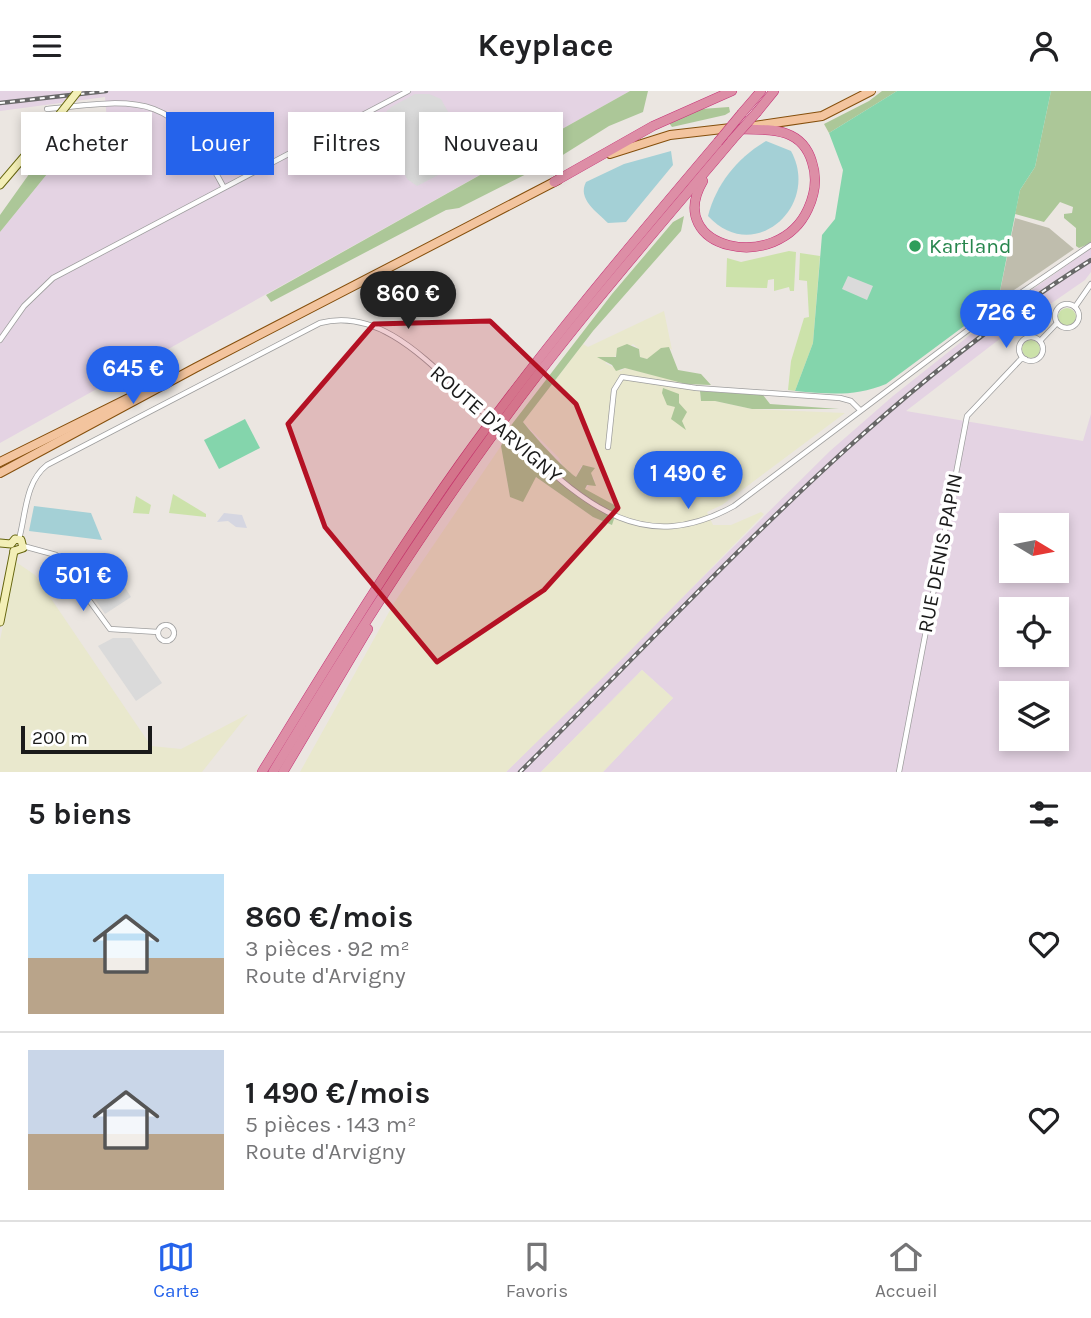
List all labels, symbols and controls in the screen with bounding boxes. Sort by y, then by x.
icon: menu [28,27,66,65]
text: Keyplace [478,27,613,64]
icon: person [1025,27,1063,65]
chip: Acheter [21,112,152,175]
chip: Louer [166,112,274,175]
chip: Filtres [288,112,405,175]
chip: Nouveau [419,112,563,175]
place label: Kartland [929,234,1011,258]
marker: Kartland [907,238,923,254]
pin: 860 € [359,271,457,331]
text: 860 € [376,280,440,307]
pin: 726 € [957,291,1055,350]
text: 726 € [976,299,1036,326]
pin: 645 € [84,347,182,406]
text: 645 € [102,355,164,382]
street label: ROUTE D'ARVIGNY [425,360,567,488]
pin: 1 490 € [623,451,753,511]
text: 1 490 € [650,460,726,487]
street label: RUE DENIS PAPIN [913,471,967,635]
north arrow [999,513,1069,583]
map controls [999,513,1069,751]
pin: 501 € [34,553,132,613]
text: 501 € [55,562,111,589]
button: locate [999,597,1069,667]
button: layers [999,681,1069,751]
scale bar [21,723,152,755]
text: 200 m [32,727,88,749]
icon: filters [1025,795,1063,833]
text: 5 biens [28,796,132,832]
text: 860 €/mois [245,899,413,935]
icon: home [84,902,168,986]
icon: heart [1025,925,1063,963]
text: 3 pièces · 92 m² [245,935,410,962]
text: Route d'Arvigny [245,962,406,989]
text: 1 490 €/mois [245,1075,430,1111]
icon: home [84,1078,168,1162]
icon: heart [1025,1101,1063,1139]
text: 5 pièces · 143 m² [245,1111,417,1138]
text: Route d'Arvigny [245,1138,406,1165]
tab: Carte [153,1238,199,1302]
tab: Favoris [506,1238,568,1302]
tab: Accueil [875,1238,938,1302]

